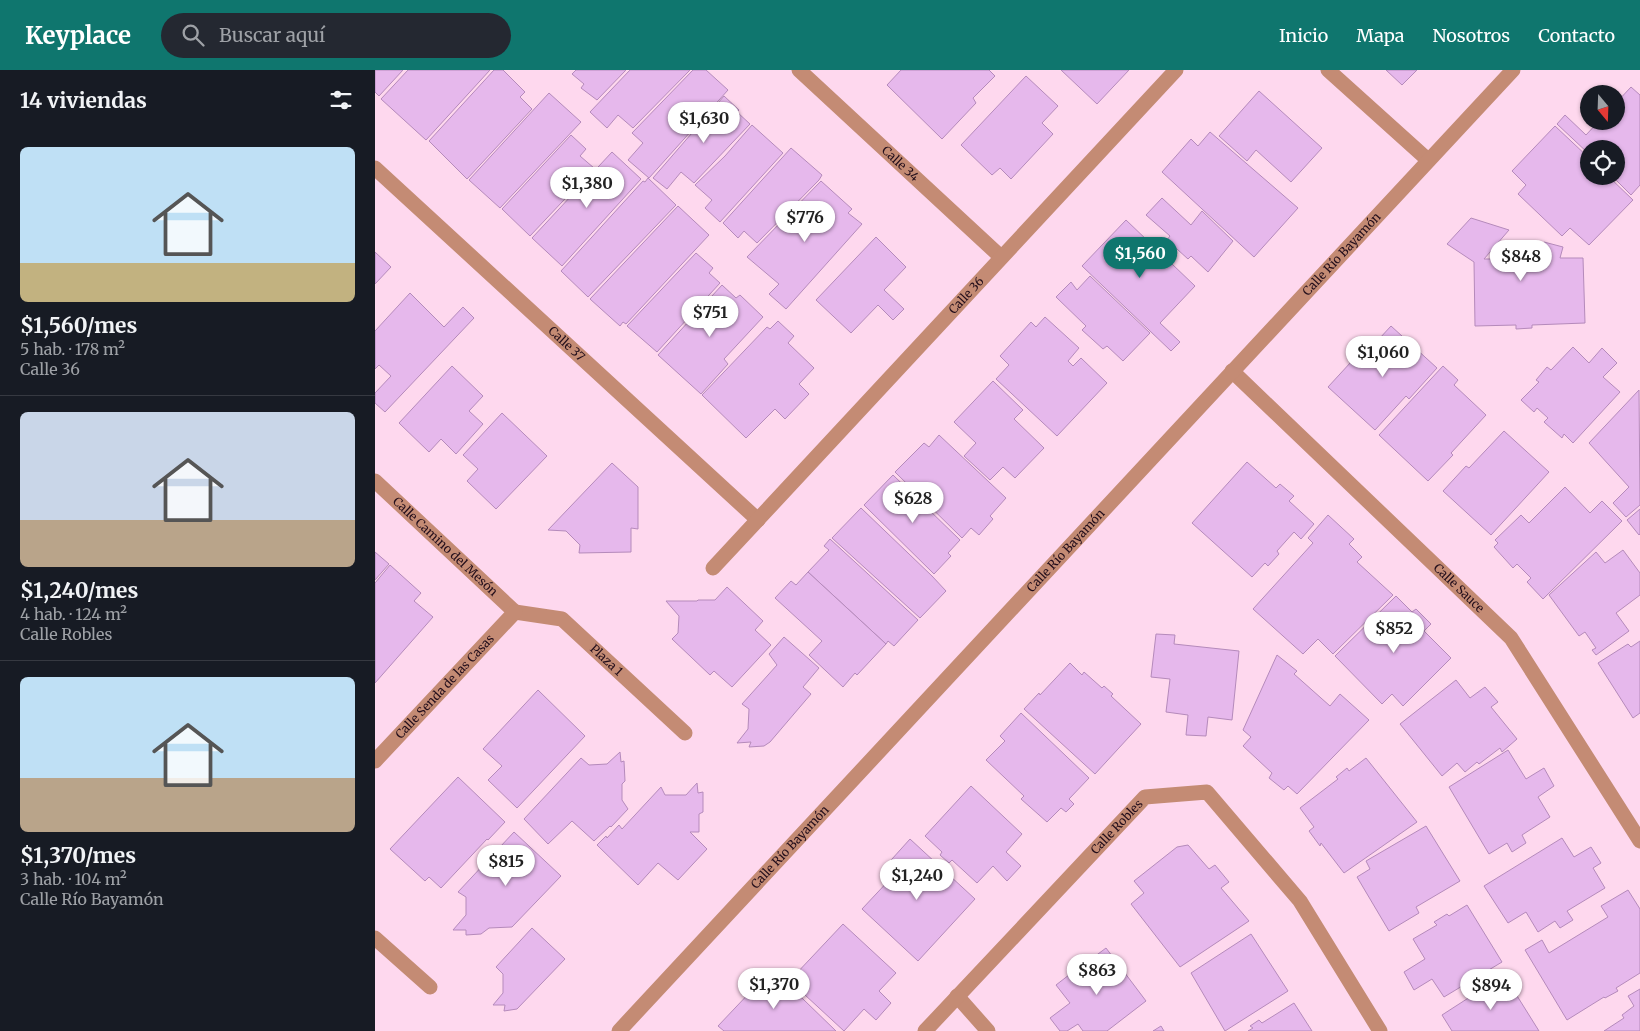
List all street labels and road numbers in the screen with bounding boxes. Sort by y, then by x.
street label: Calle 34 [879,143,923,185]
street label: Calle Río Bayamón [1299,209,1384,298]
street label: Calle 36 [945,274,987,317]
street label: Calle 37 [545,323,588,364]
street label: Calle Camino del Mesón [390,494,501,599]
street label: Calle Río Bayamón [1023,506,1108,595]
street label: Calle Sauce [1431,560,1488,615]
street label: Calle Senda de las Casas [392,631,497,742]
street label: Plaza 1 [587,641,627,679]
street label: Calle Robles [1087,796,1146,857]
street label: Calle Río Bayamón [747,802,832,891]

